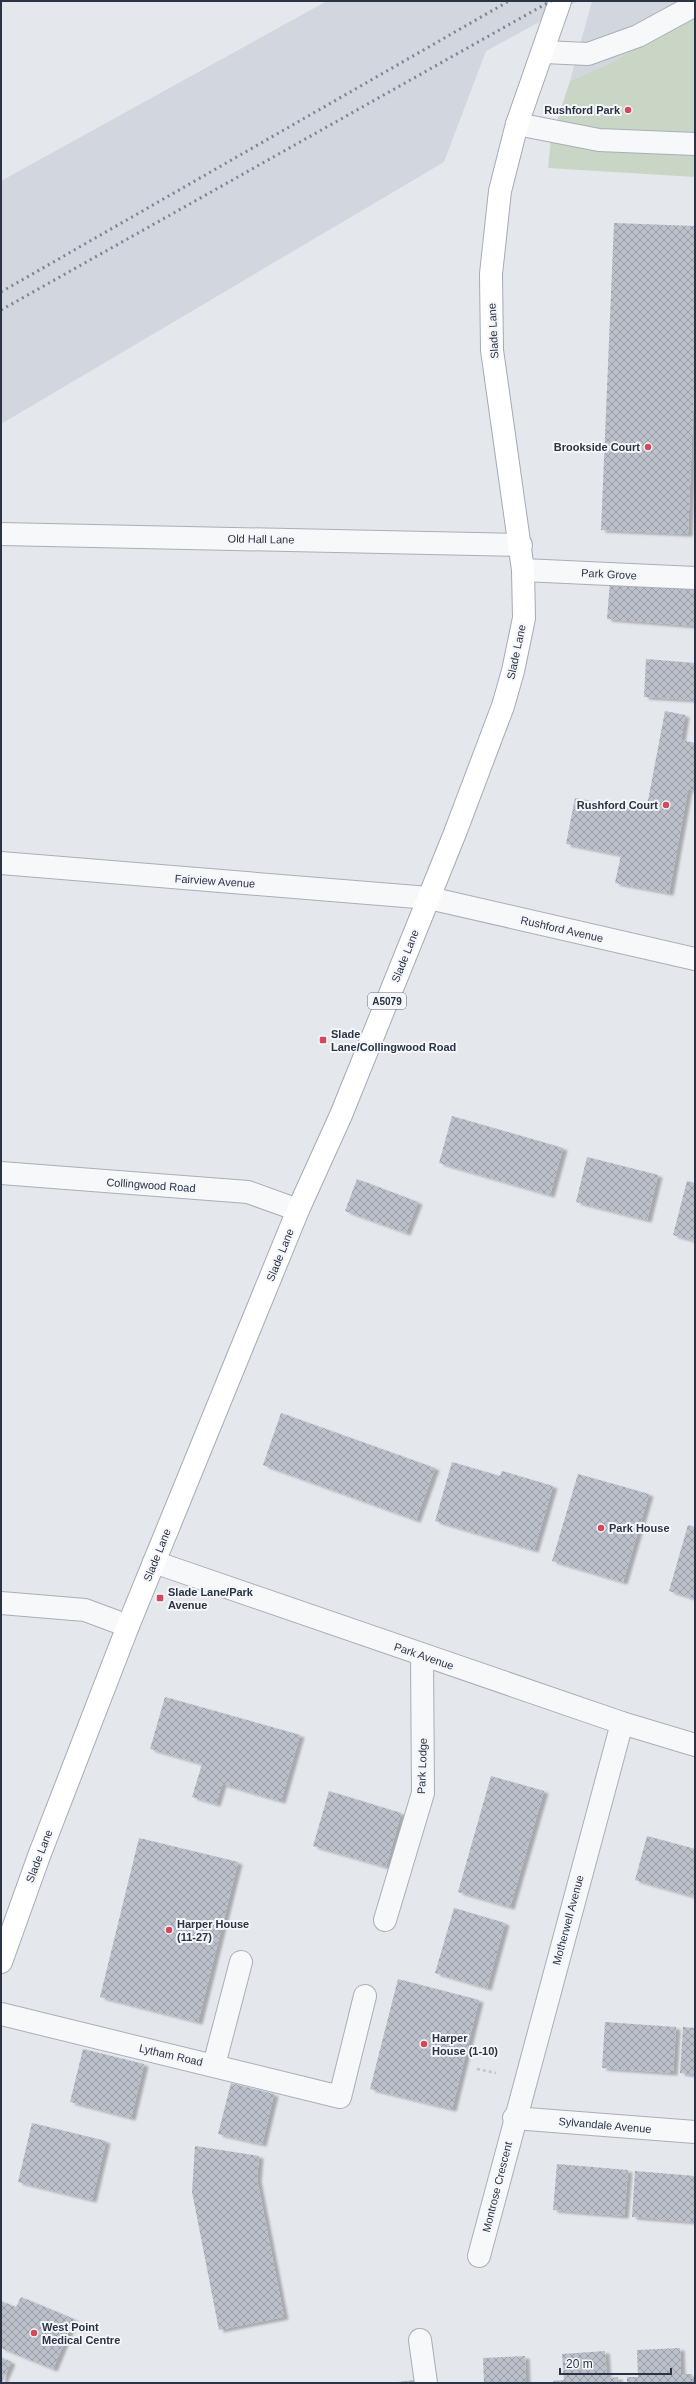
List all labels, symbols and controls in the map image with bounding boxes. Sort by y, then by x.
place label: Rushford Park [544,104,621,116]
marker: Rushford Park [623,105,633,115]
street label: Slade Lane [486,303,500,359]
place label: Brookside Court [554,441,640,453]
marker: Brookside Court [643,442,653,452]
street label: Old Hall Lane [228,532,294,546]
street label: Park Grove [581,567,637,581]
street label: Slade Lane [504,624,528,680]
place label: Rushford Court [577,799,658,811]
marker: Rushford Court [661,800,671,810]
street label: Fairview Avenue [174,872,256,890]
street label: Rushford Avenue [520,914,604,944]
street label: Slade Lane [389,928,421,984]
road number: A5079 [368,993,406,1009]
place label: Slade Lane/Collingwood Road [331,1028,456,1053]
marker: Slade Lane/Collingwood Road [318,1035,328,1045]
street label: Collingwood Road [106,1176,196,1194]
street label: Slade Lane [264,1227,296,1283]
place label: Park House [609,1522,670,1534]
marker: Park House [596,1523,606,1533]
street label: Slade Lane [141,1527,173,1583]
place label: Slade Lane/Park Avenue [168,1586,254,1611]
marker: Slade Lane/Park Avenue [155,1593,165,1603]
street label: Park Avenue [393,1640,455,1672]
street label: Park Lodge [415,1738,429,1794]
street label: Slade Lane [23,1828,55,1884]
street label: Motherwell Avenue [550,1874,586,1966]
place label: Harper House (11-27) [177,1918,249,1943]
marker: Harper House (11-27) [164,1925,174,1935]
place label: Harper House (1-10) [432,2032,498,2057]
marker: Harper House (1-10) [419,2039,429,2049]
street label: Lytham Road [138,2042,204,2068]
street label: Sylvandale Avenue [558,2115,652,2135]
street label: Montrose Crescent [480,2140,514,2234]
place label: West Point Medical Centre [42,2321,120,2346]
marker: West Point Medical Centre [29,2328,39,2338]
scale bar [560,2350,671,2376]
text: 20 m [566,2357,593,2371]

